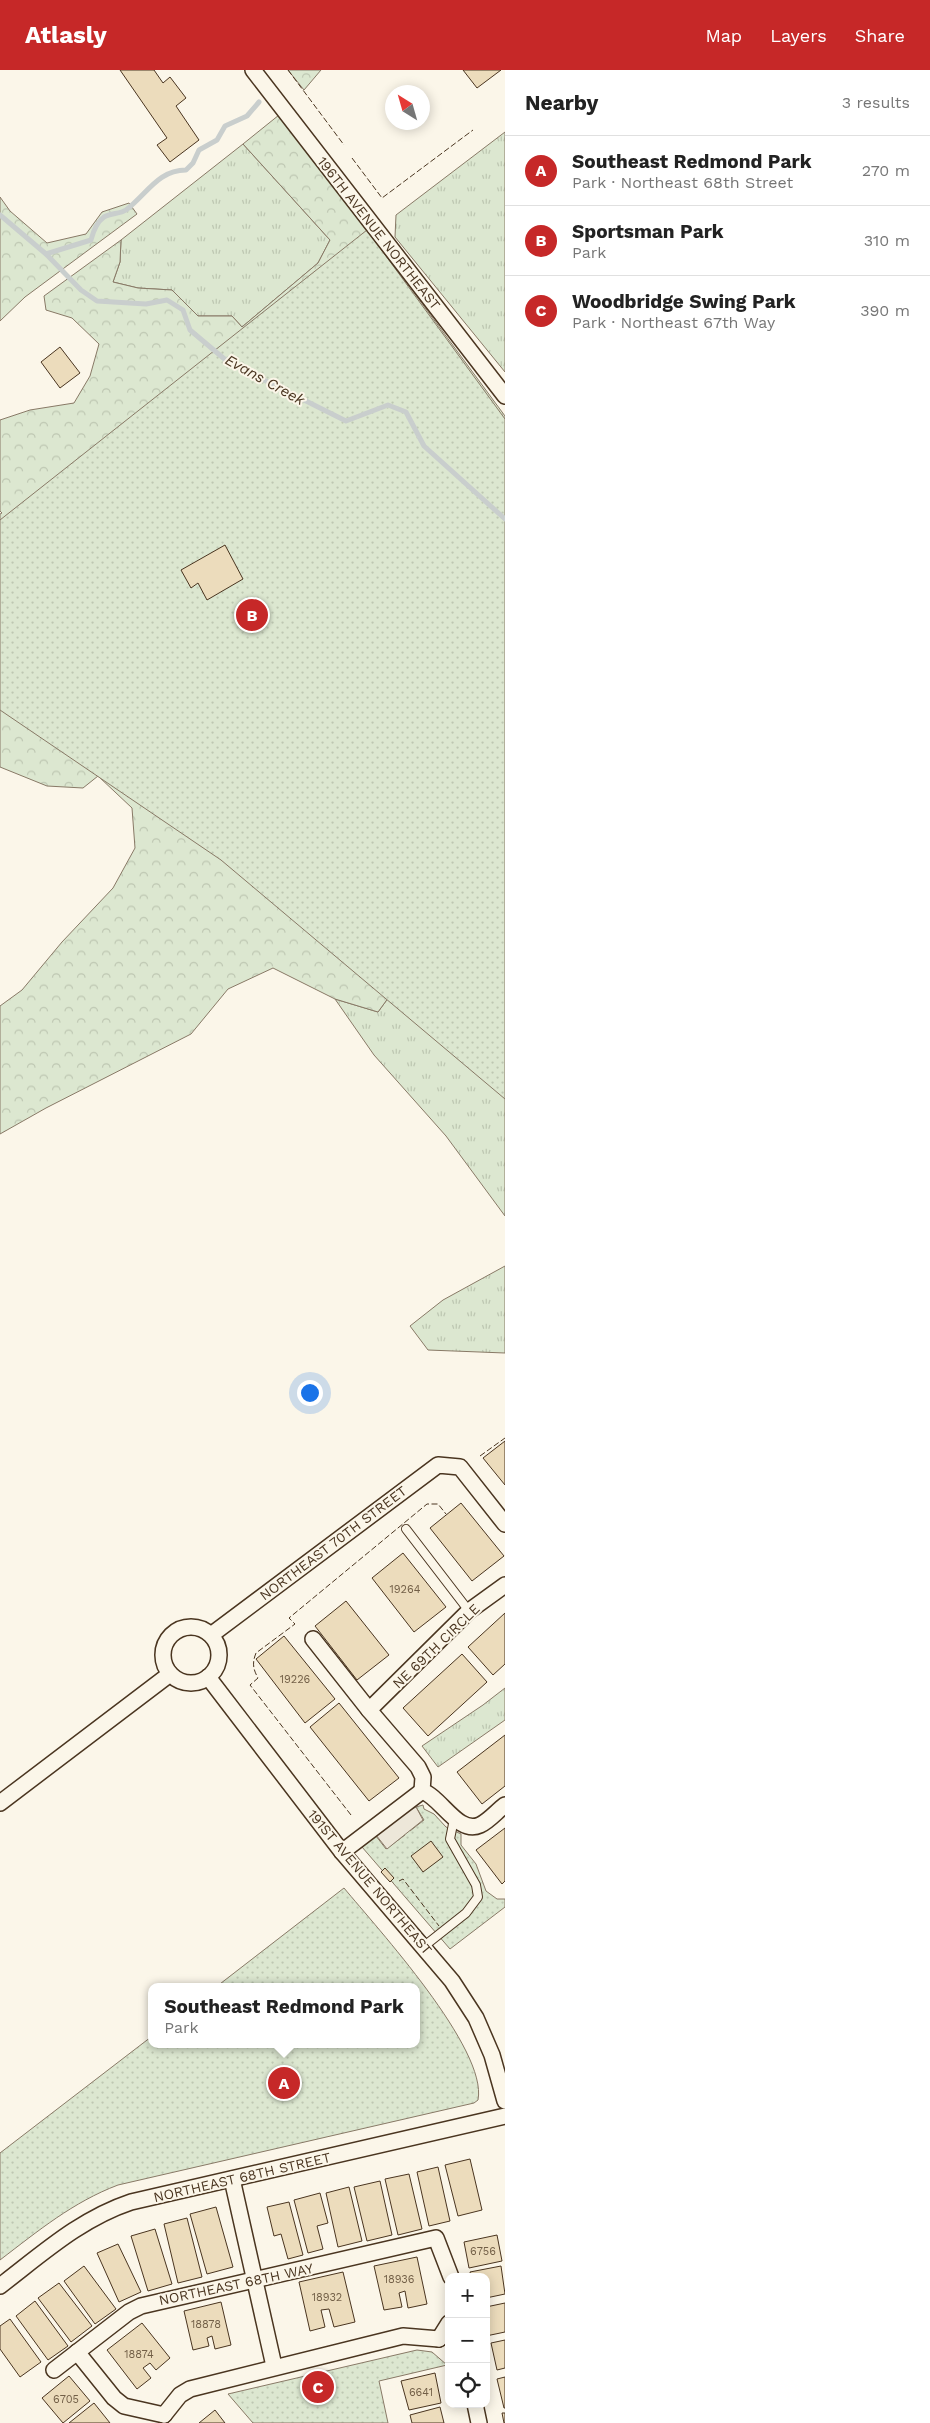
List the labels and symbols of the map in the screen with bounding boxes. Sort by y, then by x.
north arrow [385,85,430,130]
street label: 196TH AVENUE NORTHEAST [314,153,444,313]
water label: Evans Creek [222,351,309,410]
pin: B [236,596,268,634]
your location [297,1380,323,1406]
street label: NORTHEAST 70TH STREET [256,1482,410,1604]
house number: 19264 [390,1583,421,1596]
street label: NE 69TH CIRCLE [389,1600,483,1691]
house number: 19226 [280,1673,311,1686]
street label: 191ST AVENUE NORTHEAST [305,1806,436,1958]
pin: A [268,2064,300,2102]
street label: NORTHEAST 68TH STREET [152,2149,333,2205]
house number: 6756 [470,2245,496,2258]
street label: NORTHEAST 68TH WAY [157,2260,315,2308]
house number: 18936 [384,2273,415,2286]
house number: 18932 [312,2291,342,2304]
house number: 18878 [191,2318,221,2331]
house number: 18874 [124,2348,154,2361]
pin: C [302,2368,334,2406]
house number: 6641 [409,2386,433,2399]
house number: 6705 [53,2393,79,2406]

